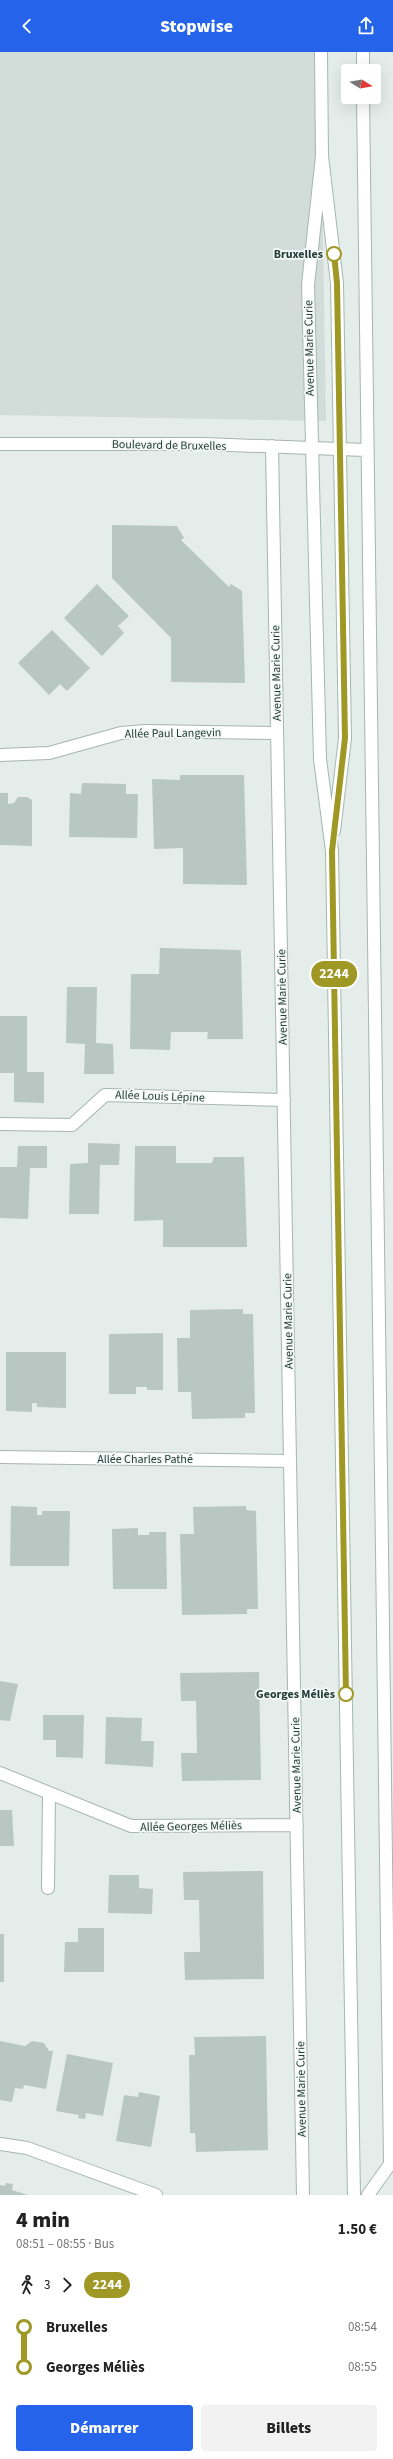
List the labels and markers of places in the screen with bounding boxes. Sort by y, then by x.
place label: Bruxelles [274,246,323,263]
marker: Bruxelles [326,246,342,262]
place label: Georges Méliès [256,1686,335,1703]
marker: Georges Méliès [338,1686,354,1702]

